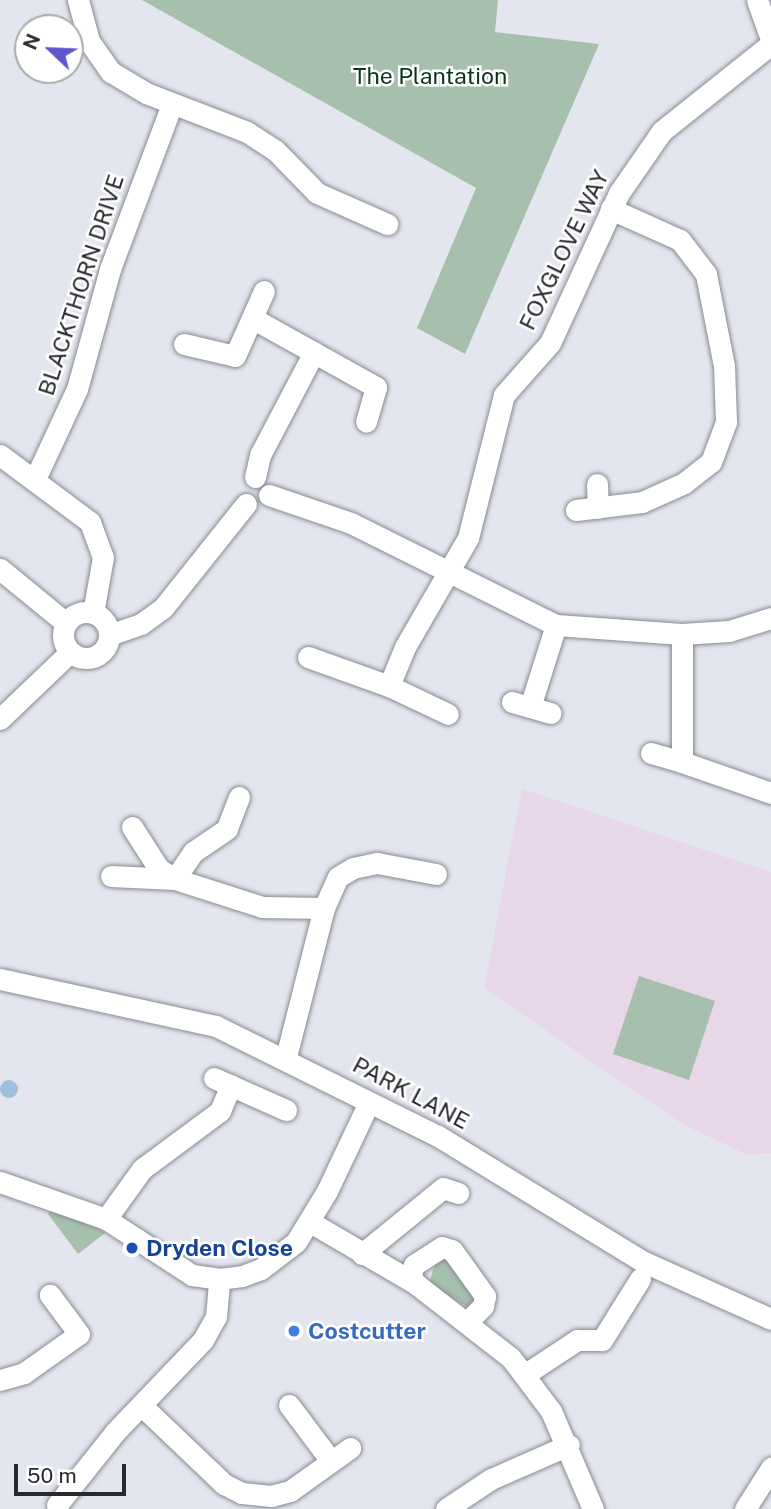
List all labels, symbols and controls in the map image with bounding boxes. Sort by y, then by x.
north arrow [14,14,84,84]
text: N [18,30,45,53]
park label: The Plantation [353,62,507,90]
street label: FOXGLOVE WAY [513,165,615,335]
street label: BLACKTHORN DRIVE [32,171,130,399]
street label: PARK LANE [348,1051,474,1135]
place label: Dryden Close [146,1234,293,1262]
marker: Dryden Close [124,1240,140,1256]
place label: Costcutter [308,1317,426,1345]
marker: Costcutter [286,1323,302,1339]
scale bar [18,1450,130,1494]
text: 50 m [27,1463,77,1488]

